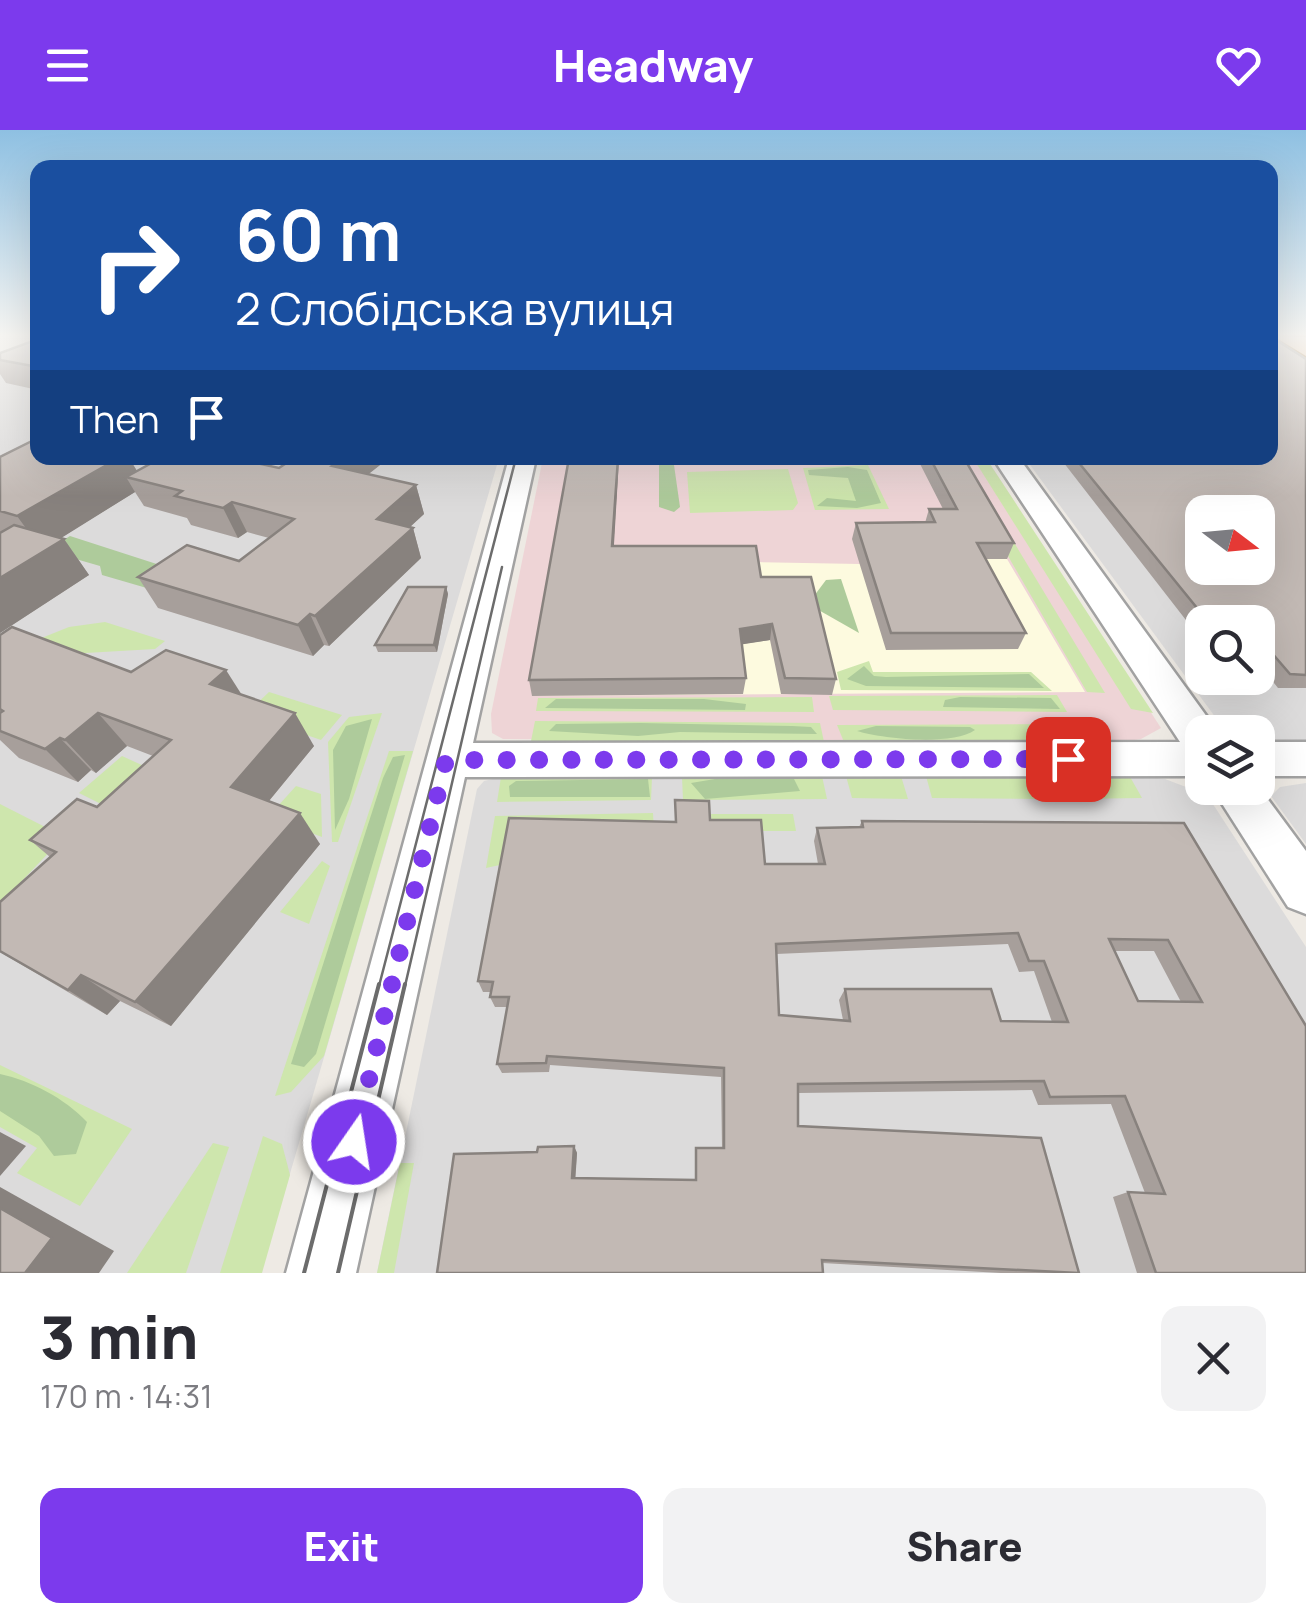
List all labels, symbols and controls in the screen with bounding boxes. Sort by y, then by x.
text: Headway [553,34,753,96]
icon: menu [40,38,95,93]
icon: heart [1211,38,1266,93]
text: 60 m [235,186,402,282]
icon: right [70,200,200,330]
text: 2 Слобідська вулиця [235,277,674,339]
icon: arrive [179,390,234,445]
text: Then [70,392,159,444]
north arrow [1185,495,1275,585]
map controls [1185,495,1275,805]
button: search [1185,605,1275,695]
button: layers [1185,715,1275,805]
pin [1026,717,1111,802]
icon: arrive [1041,732,1096,787]
position arrow [302,1090,406,1194]
text: 3 min [40,1295,198,1377]
button: close [1161,1306,1266,1411]
text: 170 m · 14:31 [40,1374,213,1418]
button: Exit [40,1488,643,1603]
button: Share [663,1488,1266,1603]

